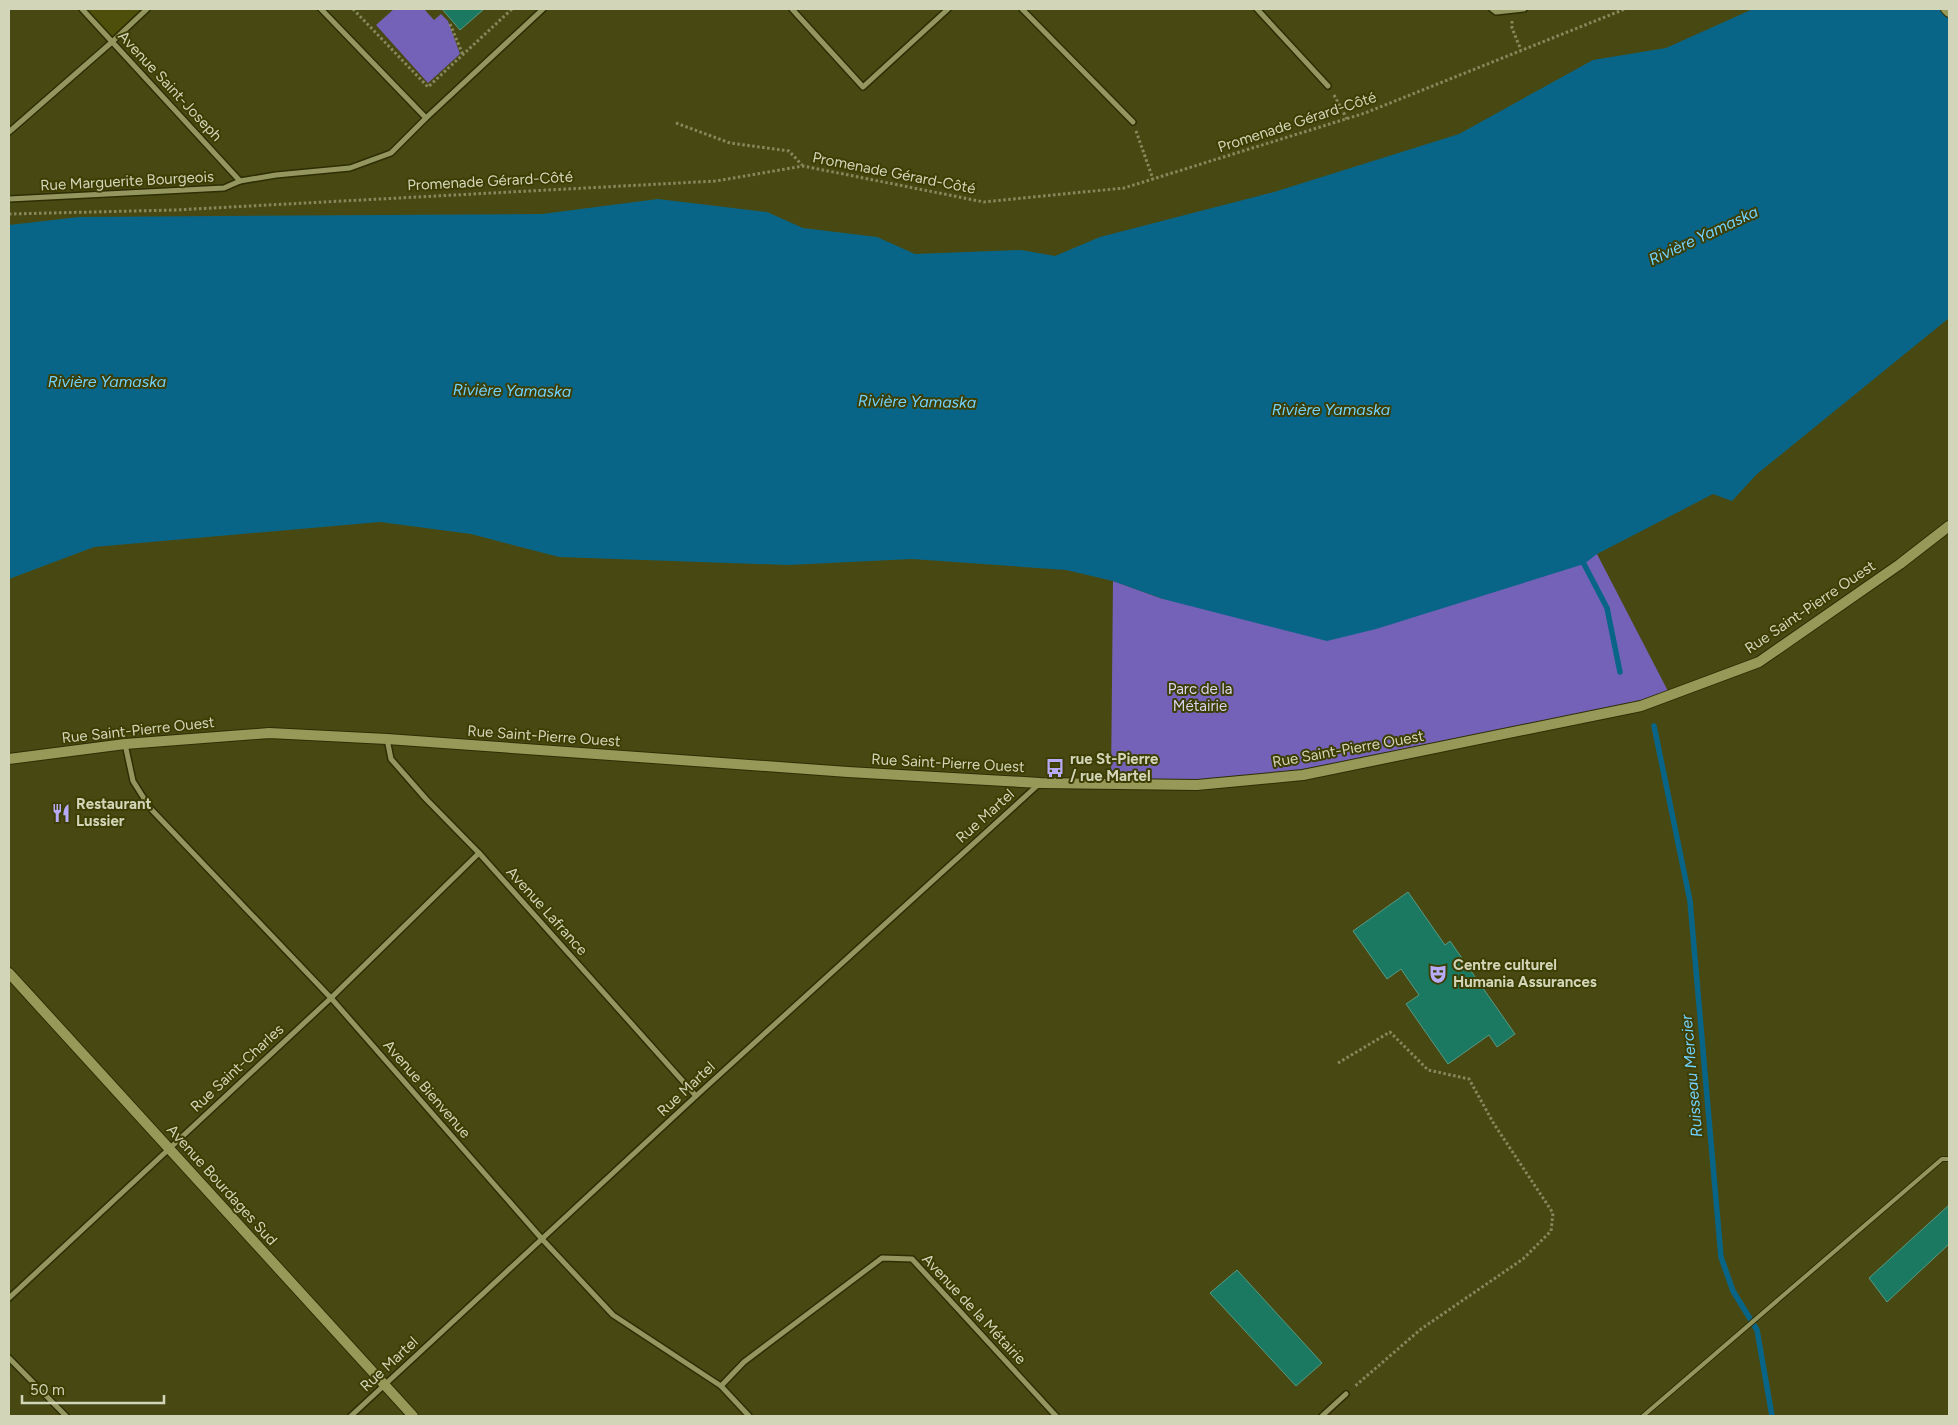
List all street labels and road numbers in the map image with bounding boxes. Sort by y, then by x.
street label: Avenue Saint-Joseph [114,27,226,145]
street label: Promenade Gérard-Côté [1215,88,1379,156]
street label: Promenade Gérard-Côté [811,148,977,198]
street label: Rue Marguerite Bourgeois [40,167,214,195]
street label: Promenade Gérard-Côté [407,168,573,194]
street label: Rue Saint-Pierre Ouest [1741,556,1879,657]
street label: Rue Saint-Pierre Ouest [61,713,216,747]
street label: Rue Saint-Pierre Ouest [467,722,622,750]
street label: Rue Saint-Pierre Ouest [1271,727,1425,771]
street label: Rue Saint-Pierre Ouest [871,750,1025,776]
street label: Rue Martel [952,785,1018,847]
street label: Avenue Lafrance [503,863,591,959]
street label: Rue Saint-Charles [187,1020,287,1116]
street label: Avenue Bienvenue [379,1036,475,1142]
street label: Rue Martel [653,1058,719,1120]
street label: Avenue Bourdages Sud [163,1121,281,1249]
street label: Avenue de la Métairie [918,1250,1030,1368]
street label: Rue Martel [356,1333,422,1395]

